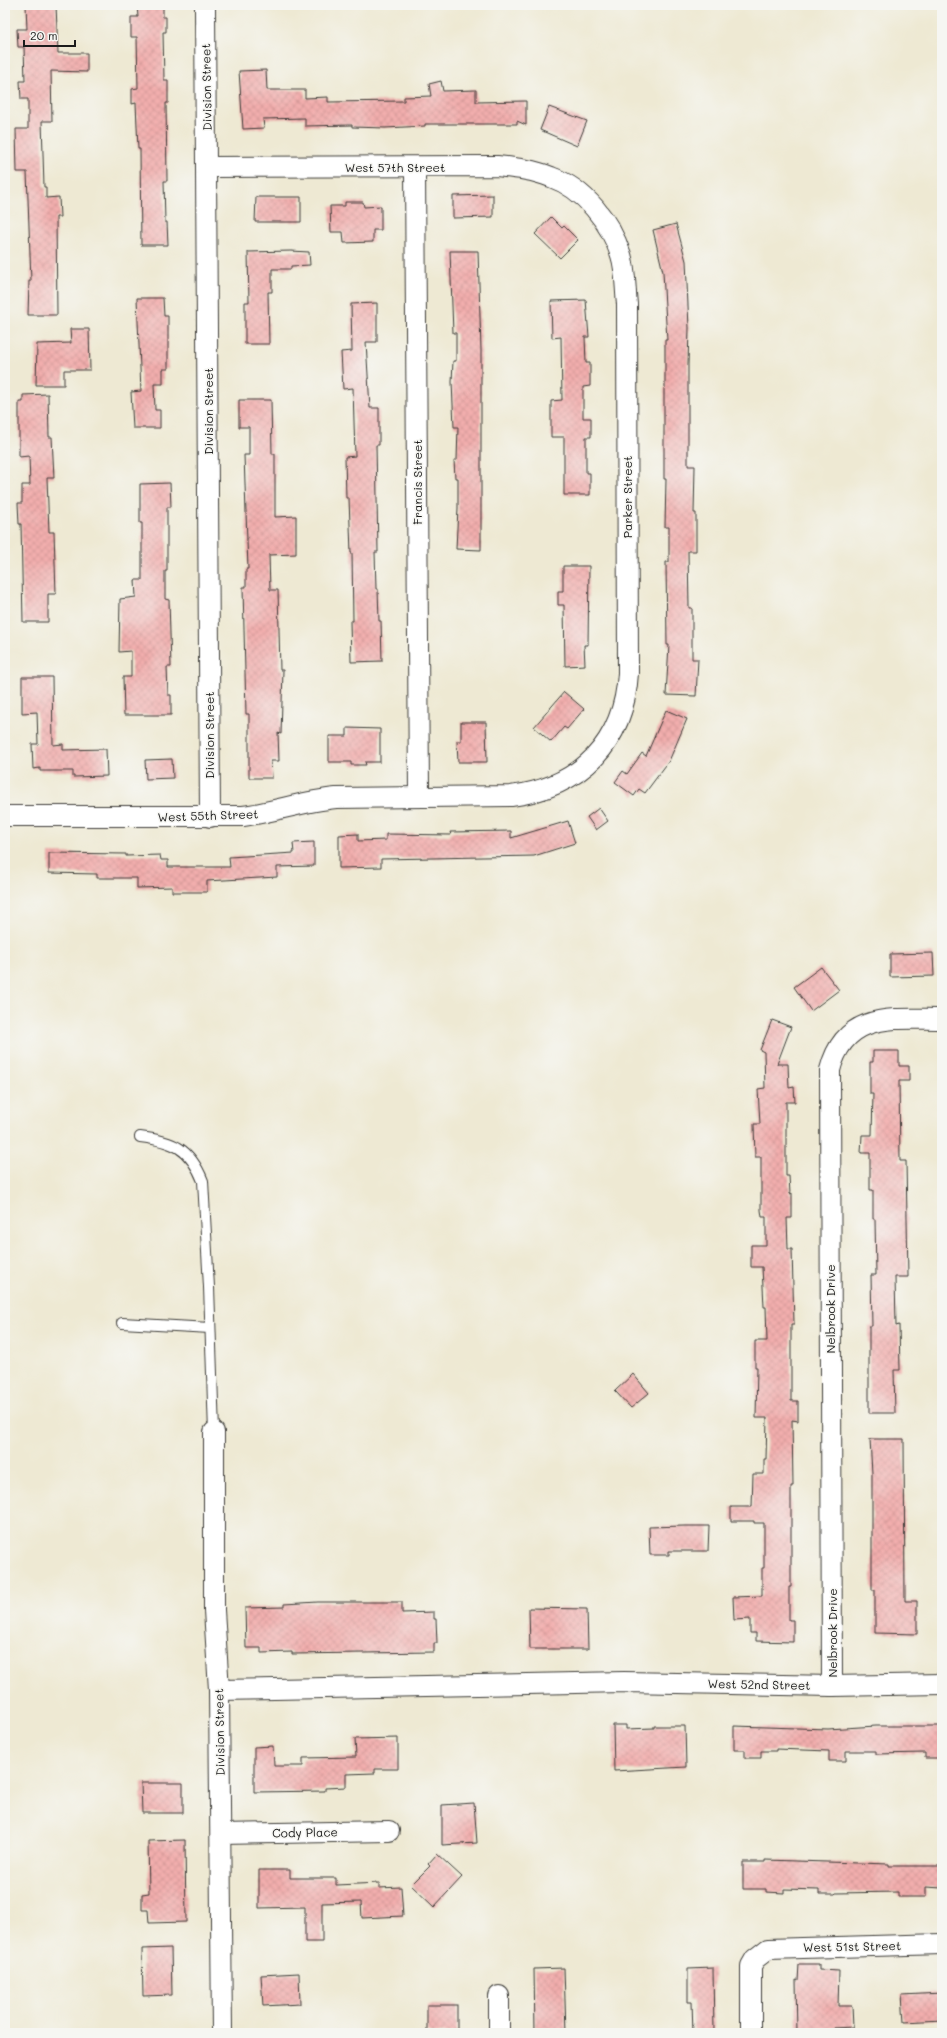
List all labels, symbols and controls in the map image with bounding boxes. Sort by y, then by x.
scale bar [24,22,75,48]
text: 20 m [30,27,58,43]
street label: Division Street [197,43,215,131]
street label: West 57th Street [345,159,445,175]
street label: Division Street [200,367,216,455]
street label: Francis Street [409,439,425,525]
street label: Parker Street [619,456,635,538]
street label: Division Street [201,691,217,779]
street label: West 55th Street [157,805,259,825]
street label: Nelbrook Drive [822,1264,838,1354]
street label: Nelbrook Drive [824,1588,840,1678]
street label: West 52nd Street [707,1675,811,1693]
street label: Division Street [210,1688,228,1776]
street label: Cody Place [272,1823,338,1841]
street label: West 51st Street [803,1937,901,1955]

